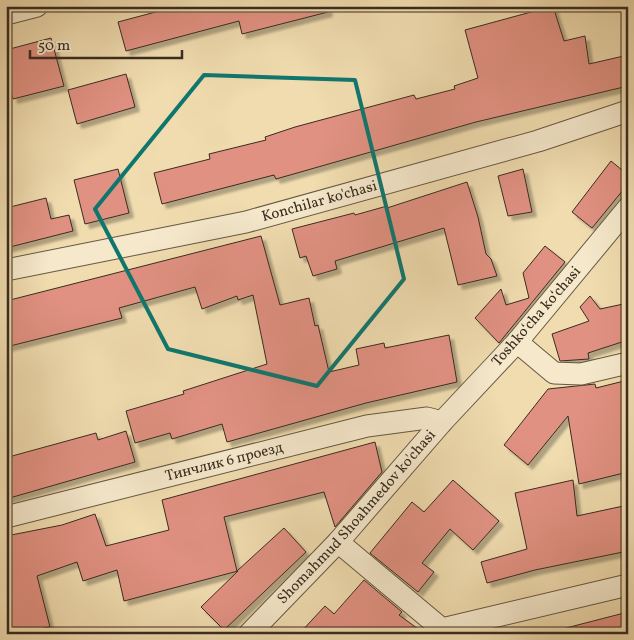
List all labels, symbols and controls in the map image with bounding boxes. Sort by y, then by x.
scale bar [30,28,182,60]
text: 50 m [38,36,70,57]
street label: Konchilar ko'chasi [259,176,380,228]
street label: Toshkoʻcha koʻchasi [487,262,587,372]
street label: Shomahmud Shoahmedov ko'chasi [273,425,441,609]
street label: Тинчлик 6 проезд [163,437,286,487]

